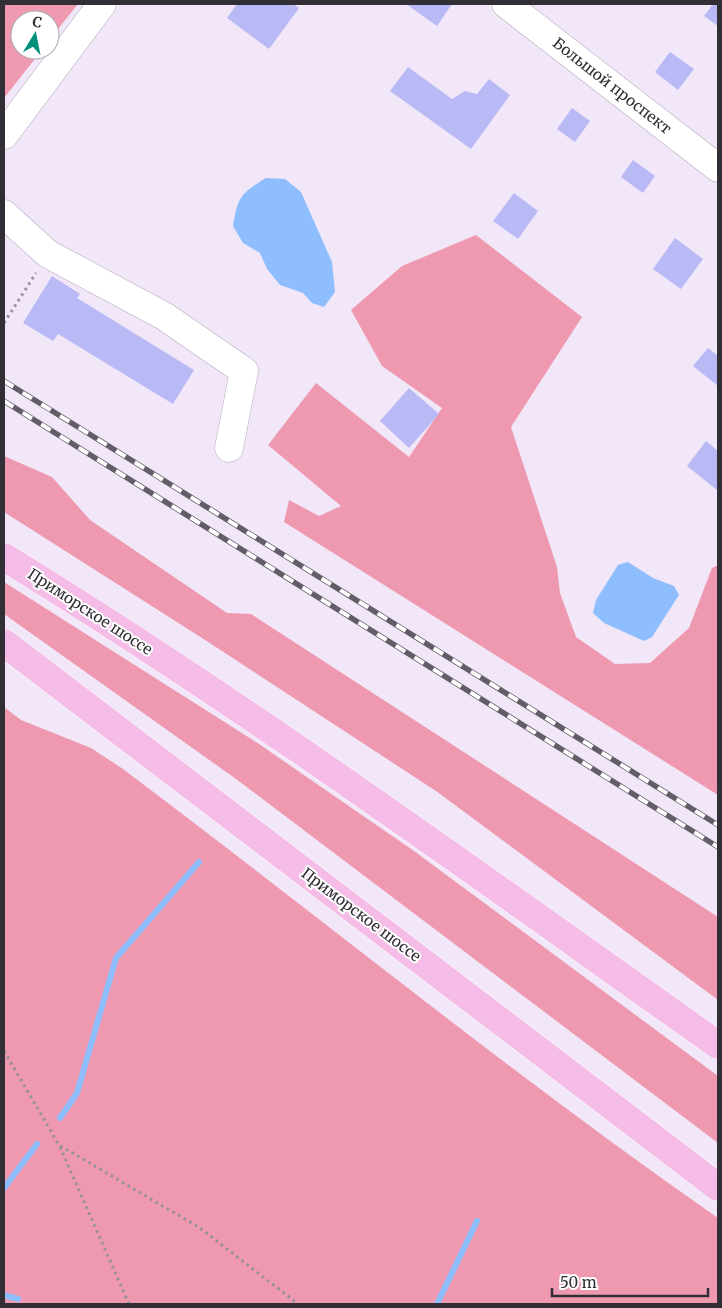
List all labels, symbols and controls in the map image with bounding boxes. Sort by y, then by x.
north arrow [10,10,60,60]
text: С [31,13,43,32]
street label: Большой проспект [549,33,676,138]
street label: Приморское шоссе [24,564,156,659]
street label: Приморское шоссе [298,863,425,966]
scale bar [552,1266,708,1298]
text: 50 m [560,1273,597,1292]

